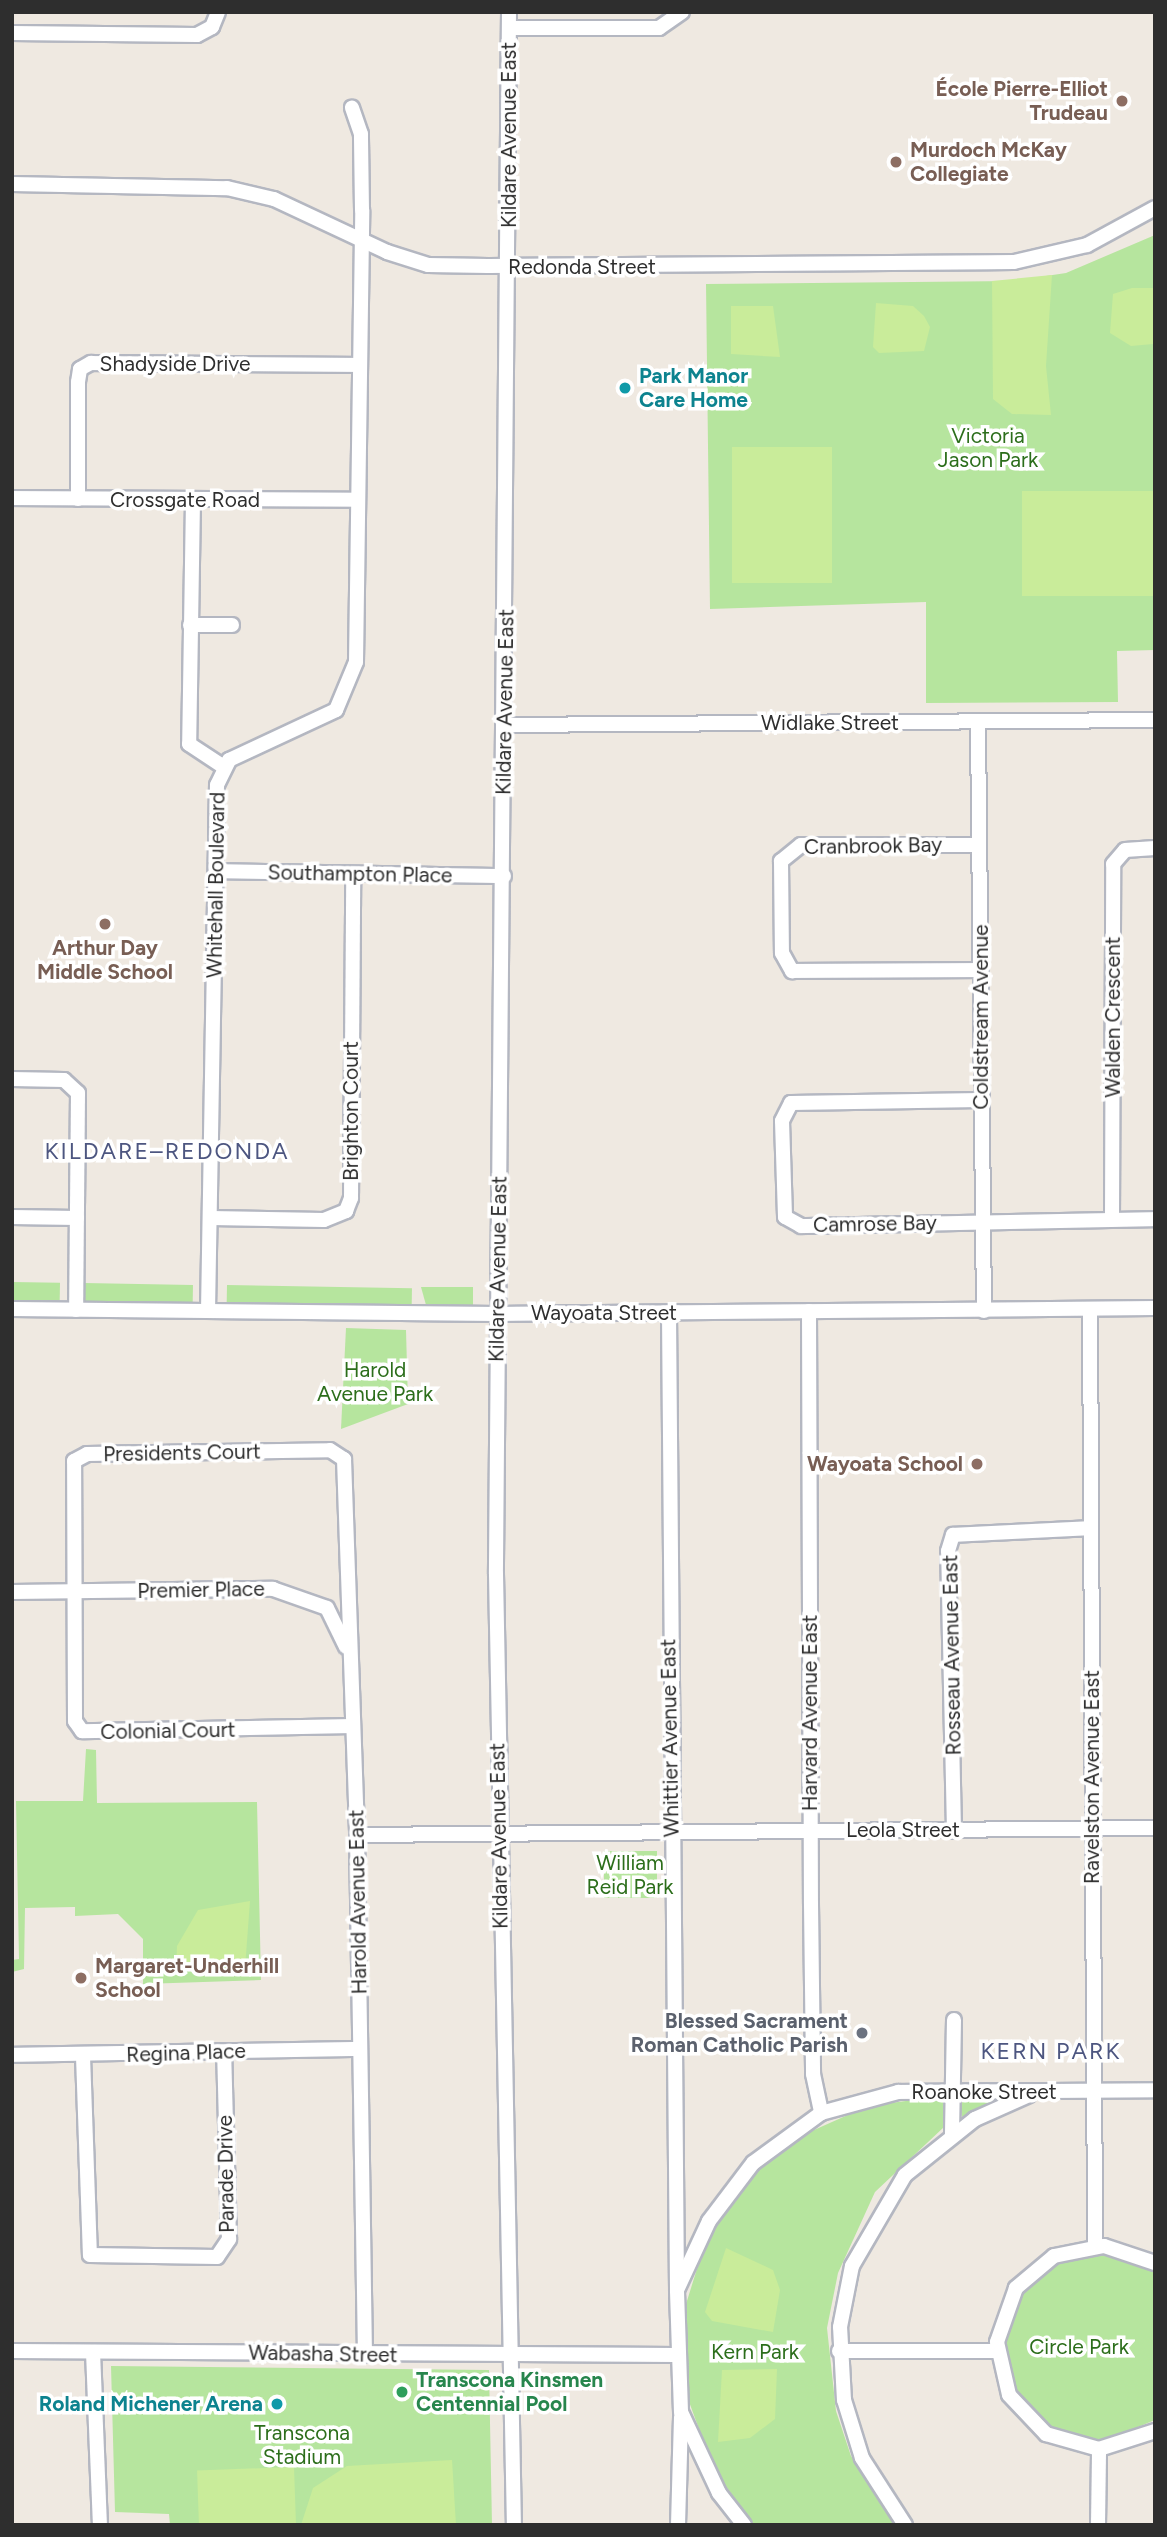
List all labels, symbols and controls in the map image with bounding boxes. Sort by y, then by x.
street label: Kildare Avenue East [496,42,522,228]
place label: École Pierre-Elliot Trudeau [935,76,1108,126]
marker: École Pierre-Elliot Trudeau [1114,93,1130,109]
place label: Murdoch McKay Collegiate [910,137,1067,187]
marker: Murdoch McKay Collegiate [888,154,904,170]
street label: Redonda Street [508,254,656,280]
street label: Shadyside Drive [100,351,250,377]
place label: Park Manor Care Home [639,363,748,413]
marker: Park Manor Care Home [617,380,633,396]
park label: Victoria Jason Park [938,423,1038,473]
street label: Crossgate Road [110,487,260,513]
street label: Kildare Avenue East [491,609,519,795]
street label: Widlake Street [761,710,899,736]
street label: Whitehall Boulevard [202,792,230,978]
street label: Cranbrook Bay [804,832,942,860]
street label: Southampton Place [267,860,453,888]
marker: Arthur Day Middle School [97,916,113,932]
street label: Coldstream Avenue [968,924,994,1110]
place label: Arthur Day Middle School [37,935,173,985]
street label: Walden Crescent [1100,936,1126,1098]
street label: Brighton Court [338,1041,364,1181]
district label: KILDARE–REDONDA [46,1137,288,1165]
street label: Kildare Avenue East [484,1176,512,1362]
street label: Camrose Bay [813,1210,937,1238]
street label: Wayoata Street [531,1300,677,1326]
park label: Harold Avenue Park [317,1357,433,1407]
street label: Presidents Court [103,1439,261,1467]
place label: Wayoata School [807,1451,963,1477]
marker: Wayoata School [969,1456,985,1472]
street label: Rosseau Avenue East [938,1554,966,1756]
street label: Premier Place [137,1576,265,1604]
street label: Harvard Avenue East [797,1615,823,1811]
street label: Whittier Avenue East [656,1639,684,1837]
street label: Ravelston Avenue East [1079,1670,1105,1884]
street label: Colonial Court [100,1717,236,1745]
street label: Kildare Avenue East [485,1743,513,1929]
street label: Harold Avenue East [344,1809,372,1995]
street label: Leola Street [846,1817,960,1843]
park label: William Reid Park [587,1850,673,1900]
place label: Margaret-Underhill School [95,1953,279,2003]
marker: Margaret-Underhill School [73,1970,89,1986]
place label: Blessed Sacrament Roman Catholic Parish [631,2008,848,2058]
marker: Blessed Sacrament Roman Catholic Parish [854,2025,870,2041]
district label: KERN PARK [982,2037,1120,2065]
street label: Regina Place [126,2038,246,2068]
street label: Roanoke Street [911,2079,1057,2105]
street label: Parade Drive [212,2115,240,2233]
park label: Circle Park [1029,2334,1129,2360]
park label: Kern Park [711,2339,799,2365]
street label: Wabasha Street [248,2340,398,2368]
place label: Transcona Kinsmen Centennial Pool [416,2367,603,2417]
marker: Transcona Kinsmen Centennial Pool [394,2384,410,2400]
place label: Roland Michener Arena [39,2391,263,2417]
marker: Roland Michener Arena [269,2396,285,2412]
park label: Transcona Stadium [254,2420,350,2470]

